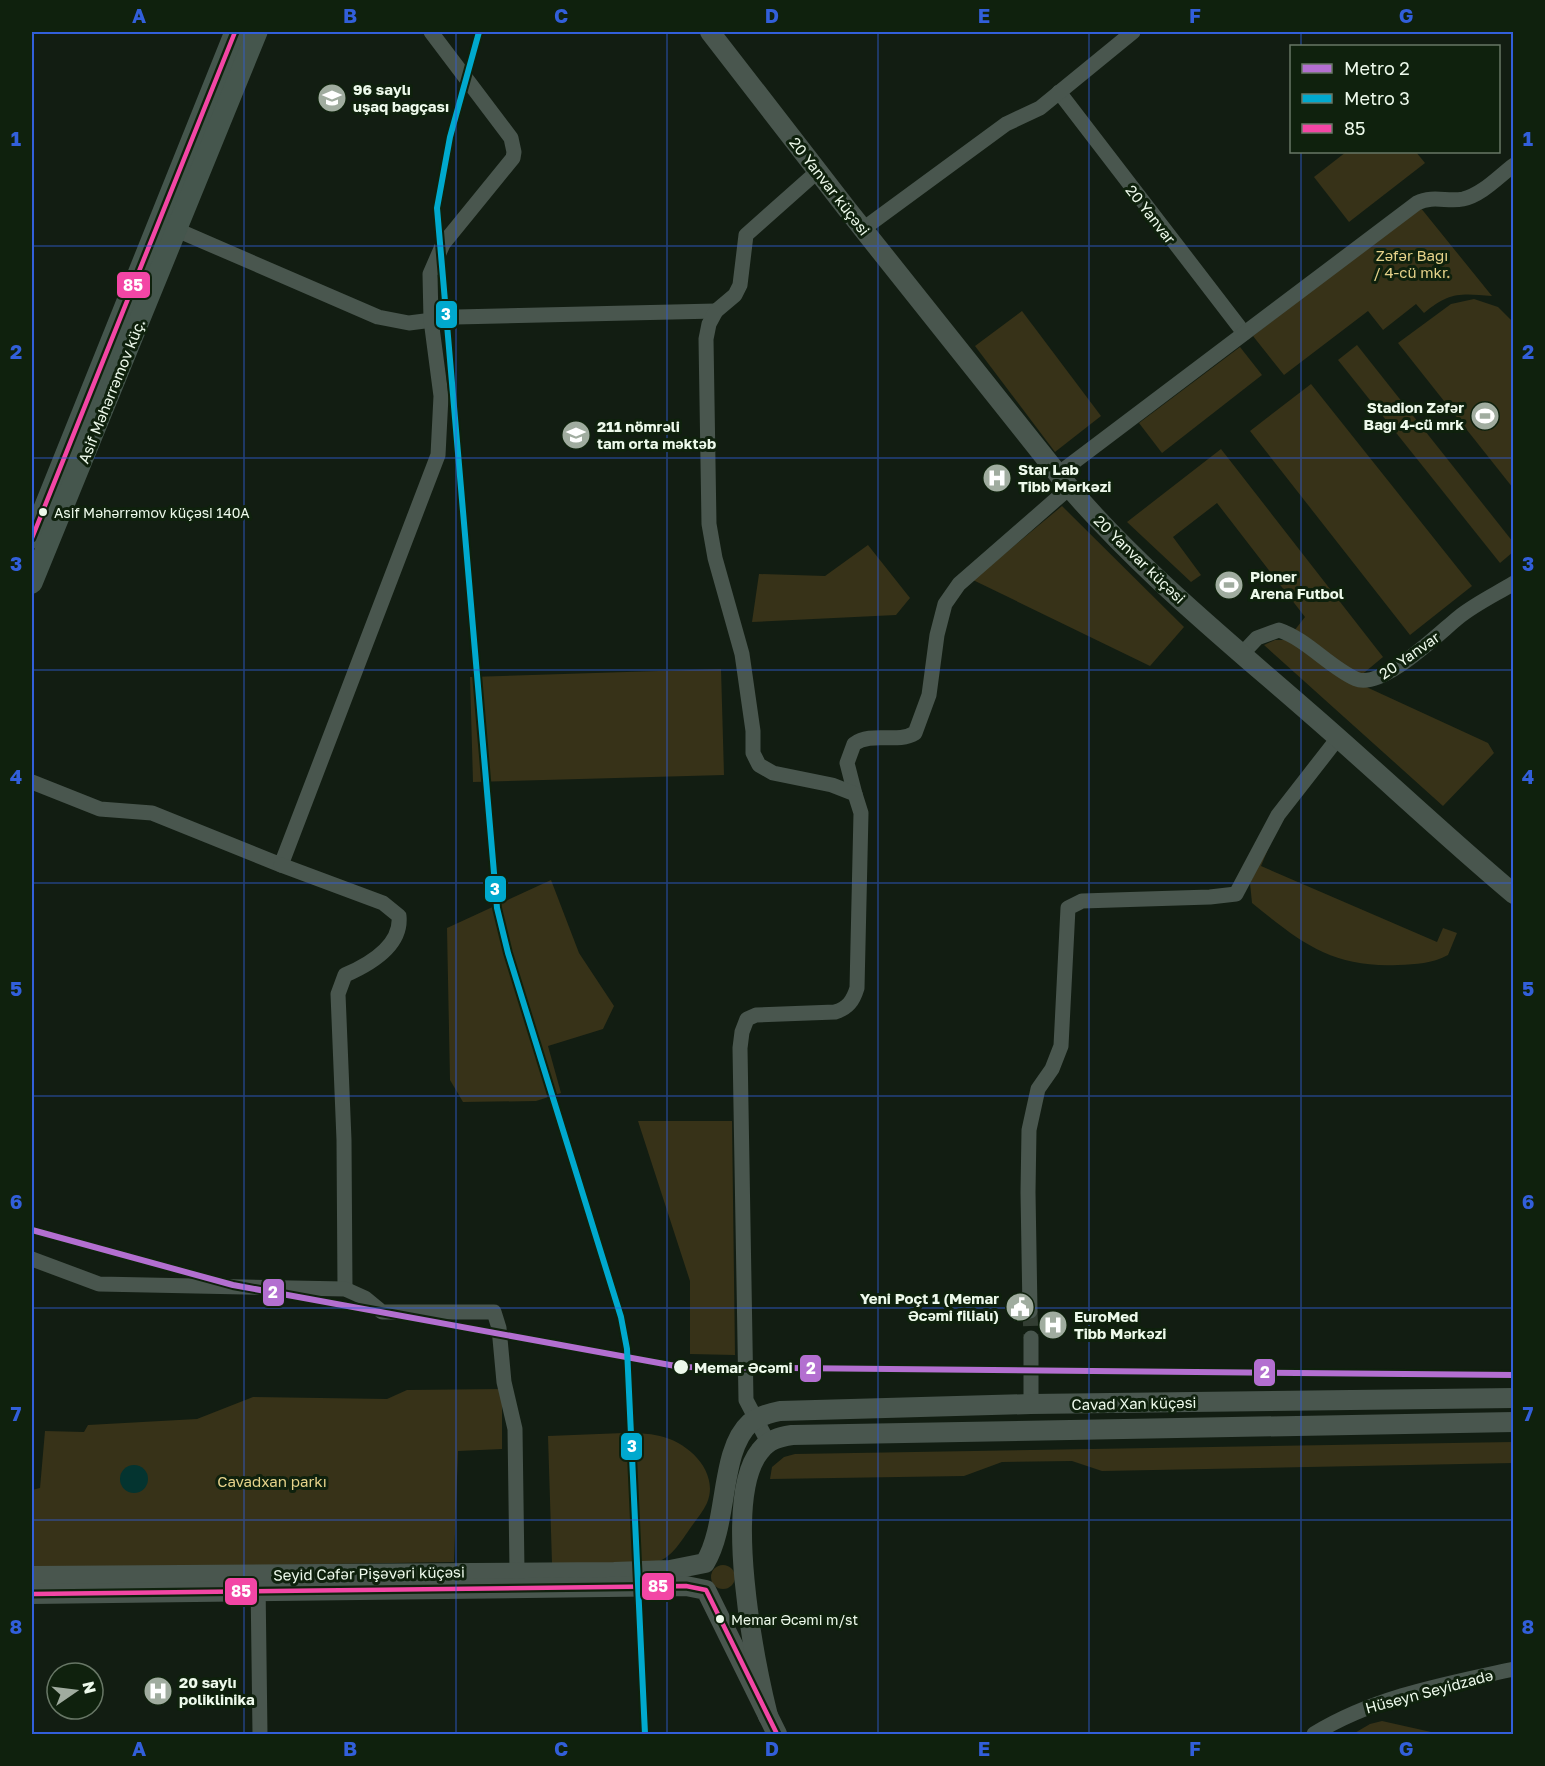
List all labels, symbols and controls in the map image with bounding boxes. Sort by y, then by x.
text: A [132,3,146,27]
text: B [343,3,357,27]
text: C [554,3,568,27]
text: D [765,3,779,27]
text: E [978,3,990,27]
text: F [1189,3,1201,27]
text: G [1399,3,1413,27]
legend [1290,45,1500,153]
text: Metro 2 [1344,57,1410,79]
place label: 96 saylı uşaq bağçası [353,80,449,115]
school or university icon: 96 saylı uşaq bağçası [316,82,348,114]
text: Metro 3 [1344,87,1410,109]
text: 85 [1344,117,1365,139]
text: 1 [11,126,21,150]
text: 1 [1523,126,1533,150]
street label: 20 Yanvar küçəsi [786,133,874,239]
street label: 20 Yanvar [1122,181,1180,247]
park label: Zəfər Bağı / 4-cü mkr. [1373,246,1451,281]
line badge: 85 [116,271,151,299]
text: 85 [123,275,143,295]
line badge: 3 [435,300,458,329]
text: 3 [441,304,451,324]
street label: Asif Məhərrəmov küç. [74,316,148,466]
text: 2 [10,339,22,363]
text: 2 [1522,339,1534,363]
place label: Stadion Zəfər Bağı 4-cü mrk [1364,398,1464,433]
sports icon: Stadion Zəfər Bağı 4-cü mrk [1469,400,1501,432]
place label: 211 nömrəli tam orta məktəb [597,417,716,452]
school or university icon: 211 nömrəli tam orta məktəb [560,419,592,451]
place label: Star Lab Tibb Mәrkәzi [1018,460,1111,495]
hospital icon: Star Lab Tibb Mәrkәzi [981,462,1013,494]
place label: Asif Məhərrəmov küçəsi 140A [54,504,250,521]
marker: Asif Məhərrəmov küçəsi 140A [37,506,49,518]
street label: 20 Yanvar küçəsi [1091,511,1189,607]
text: 3 [10,551,22,575]
text: 3 [1522,551,1534,575]
place label: Pioner Arena Futbol [1250,567,1344,602]
sports icon: Pioner Arena Futbol [1213,569,1245,601]
street label: 20 Yanvar [1375,628,1443,682]
text: 4 [10,764,22,788]
text: 4 [1522,764,1534,788]
line badge: 3 [484,875,507,903]
text: 3 [490,879,500,899]
text: 5 [10,976,22,1000]
text: 5 [1522,976,1534,1000]
text: 6 [10,1189,22,1213]
text: 6 [1522,1189,1534,1213]
line badge: 2 [262,1278,285,1307]
text: 2 [268,1282,278,1302]
place label: Yeni Poçt 1 (Memar Əcəmi filialı) [860,1289,999,1324]
public building icon: Yeni Poçt 1 (Memar Əcəmi filialı) [1004,1291,1036,1323]
place label: EuroMed Tibb Mərkəzi [1074,1307,1166,1342]
hospital icon: EuroMed Tibb Mərkəzi [1037,1309,1069,1341]
line badge: 2 [799,1354,822,1383]
marker: Memar Əcəmi [672,1358,690,1376]
place label: Memar Əcəmi [694,1358,793,1376]
text: 2 [806,1358,816,1378]
line badge: 2 [1253,1358,1276,1387]
text: 2 [1260,1362,1270,1382]
street label: Cavad Xan küçəsi [1071,1393,1197,1413]
text: 7 [11,1401,22,1425]
text: 7 [1523,1401,1534,1425]
line badge: 3 [620,1432,643,1461]
text: 3 [627,1436,637,1456]
park label: Cavadxan parkı [217,1472,327,1490]
street label: Seyid Cəfər Pişəvəri küçəsi [273,1562,465,1584]
line badge: 85 [641,1572,675,1601]
text: 85 [648,1576,668,1596]
line badge: 85 [224,1577,258,1606]
text: 85 [231,1581,251,1601]
place label: Memar Əcəmi m/st [731,1611,858,1628]
marker: Memar Əcəmi m/st [714,1613,726,1625]
text: 8 [10,1614,22,1638]
text: 8 [1522,1614,1534,1638]
north arrow [45,1661,105,1721]
street label: Hüseyn Seyidzadə [1363,1665,1495,1717]
place label: 20 saylı poliklinika [179,1673,255,1708]
hospital icon: 20 saylı poliklinika [142,1675,174,1707]
text: N [78,1679,101,1696]
text: A [132,1736,146,1760]
text: B [343,1736,357,1760]
text: C [554,1736,568,1760]
text: D [765,1736,779,1760]
text: E [978,1736,990,1760]
text: F [1189,1736,1201,1760]
text: G [1399,1736,1413,1760]

